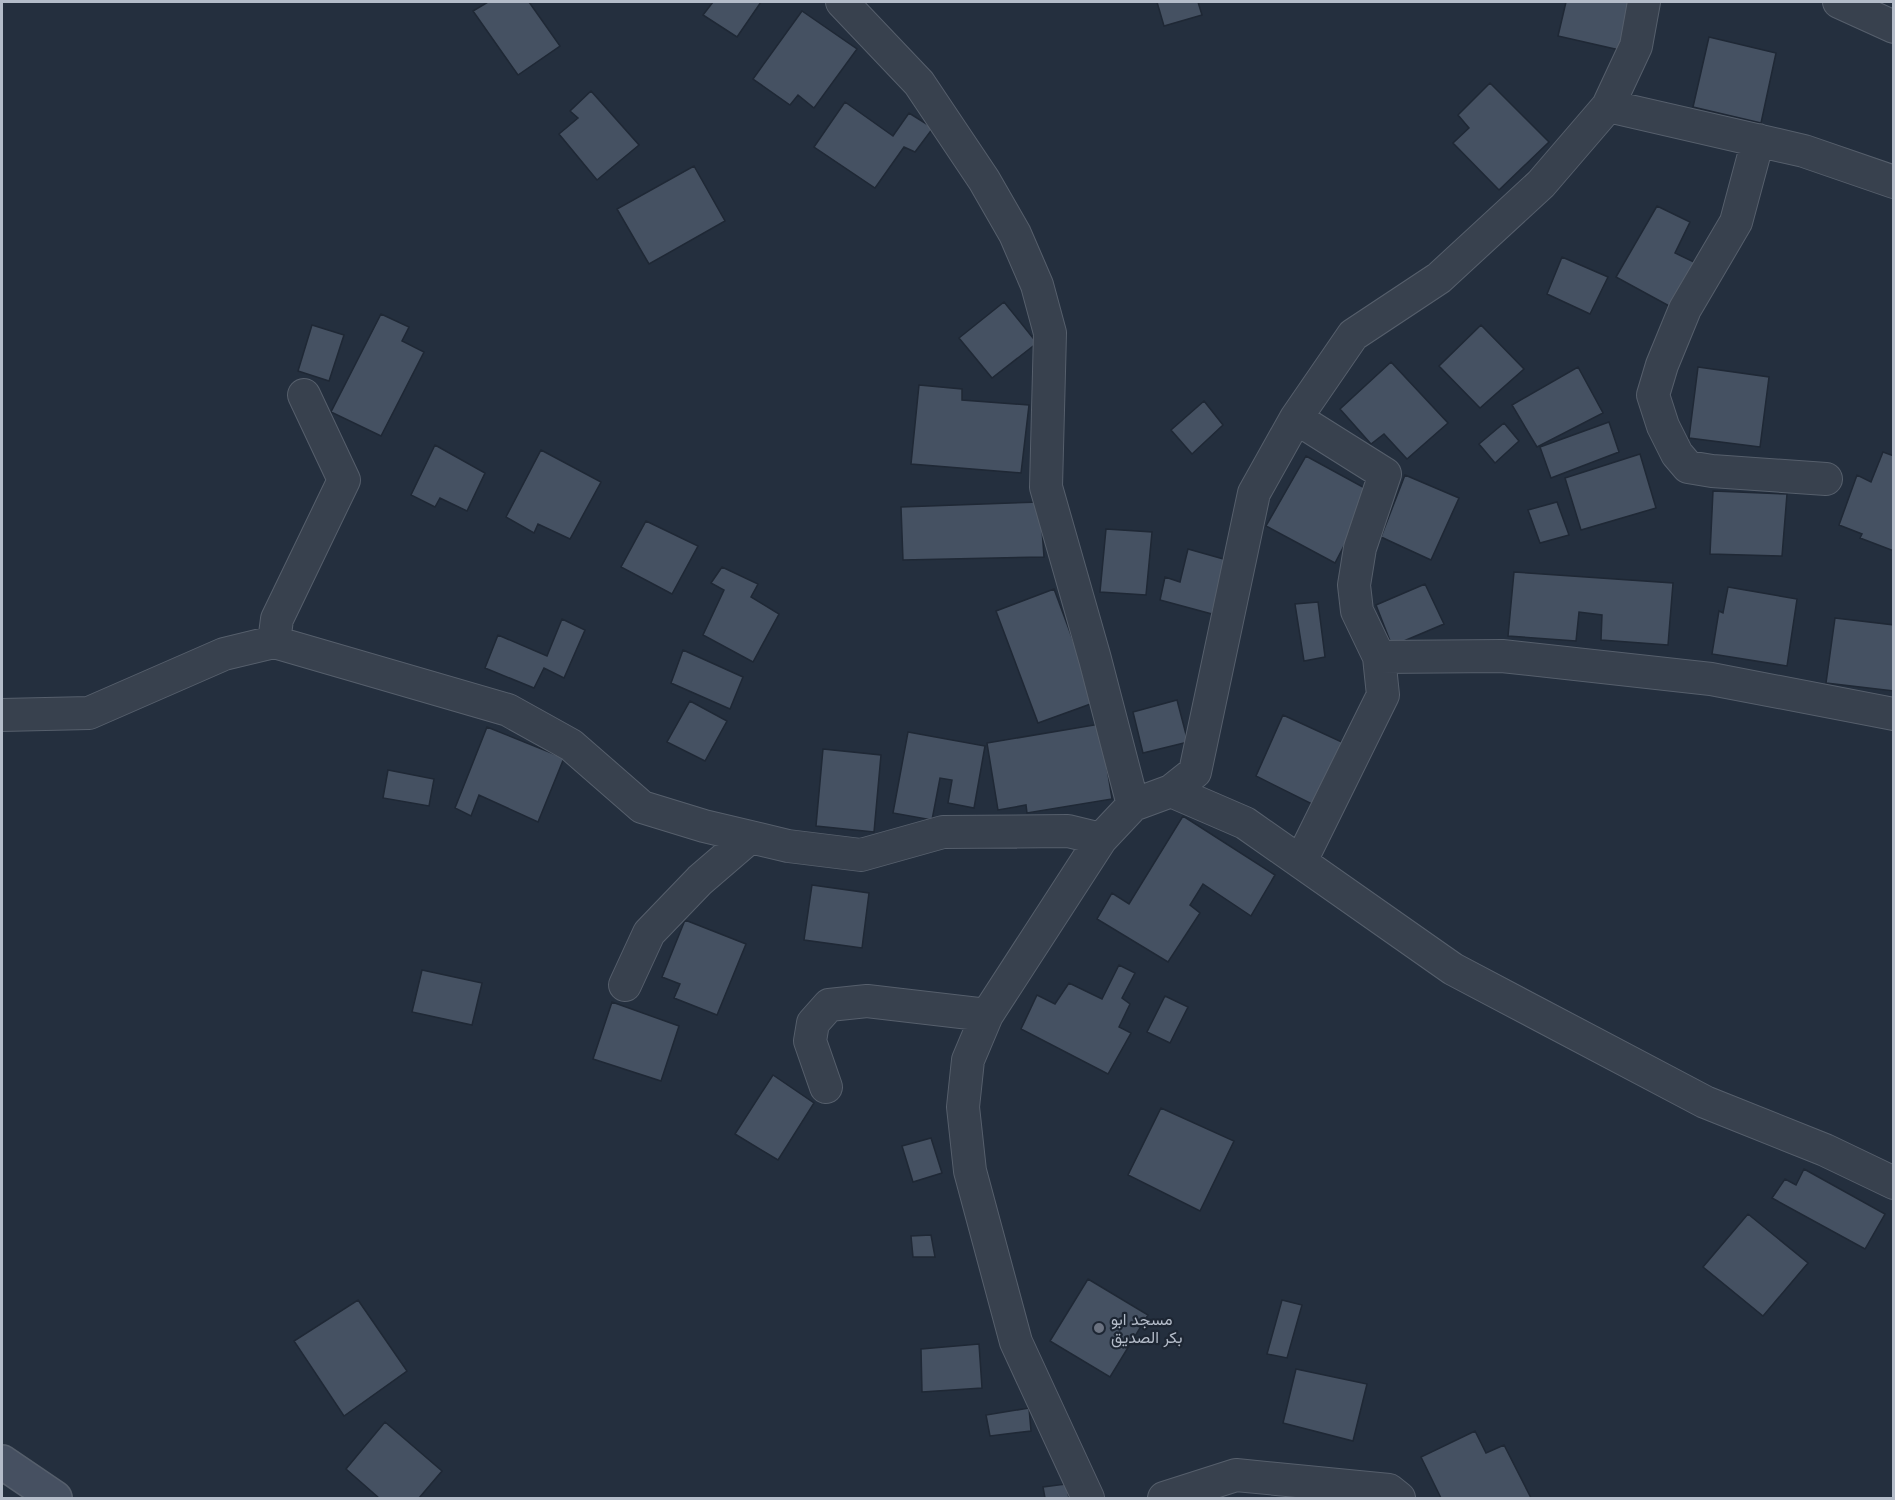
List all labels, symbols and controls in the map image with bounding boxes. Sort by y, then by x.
place label: مسجد ابو بكر الصديق [1111,1309,1182,1348]
marker: مسجد ابو بكر الصديق [1092,1321,1106,1335]

